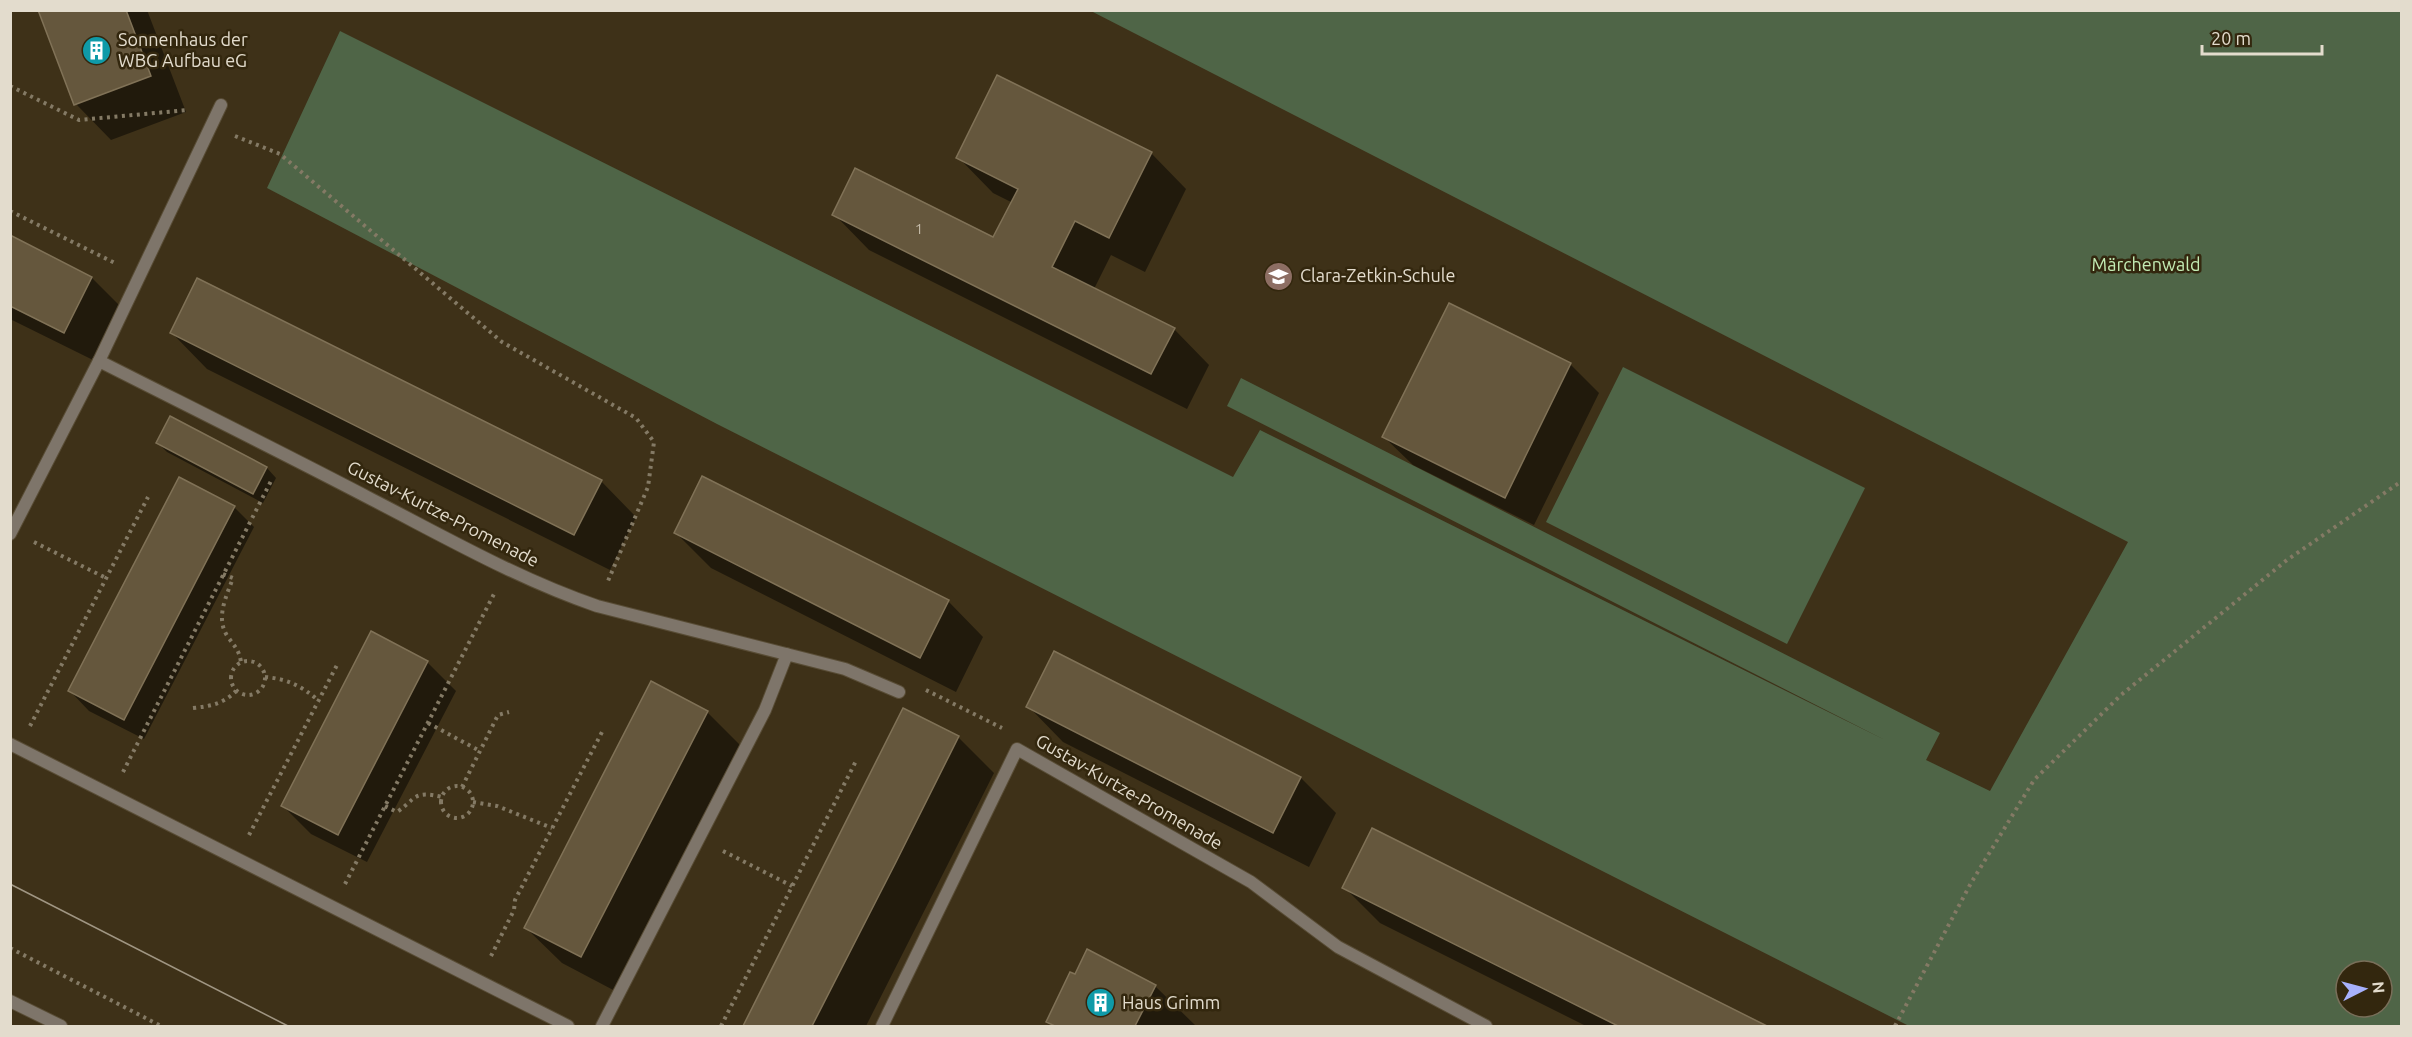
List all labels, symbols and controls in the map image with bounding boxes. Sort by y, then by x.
scale bar [2202,18,2322,56]
text: 20 m [2211,28,2251,48]
place label: Sonnenhaus der WBG Aufbau eG [118,29,248,70]
building icon: Sonnenhaus der WBG Aufbau eG [81,34,113,66]
house number: 1 [915,220,923,237]
park label: Märchenwald [2092,254,2201,274]
school or university icon: Clara-Zetkin-Schule [1263,260,1295,292]
place label: Clara-Zetkin-Schule [1300,265,1455,285]
street label: Gustav-Kurtze-Promenade [344,456,543,570]
street label: Gustav-Kurtze-Promenade [1033,729,1226,853]
north arrow [2334,959,2394,1019]
text: N [2369,981,2388,994]
building icon: Haus Grimm [1085,987,1117,1019]
place label: Haus Grimm [1122,992,1220,1012]

